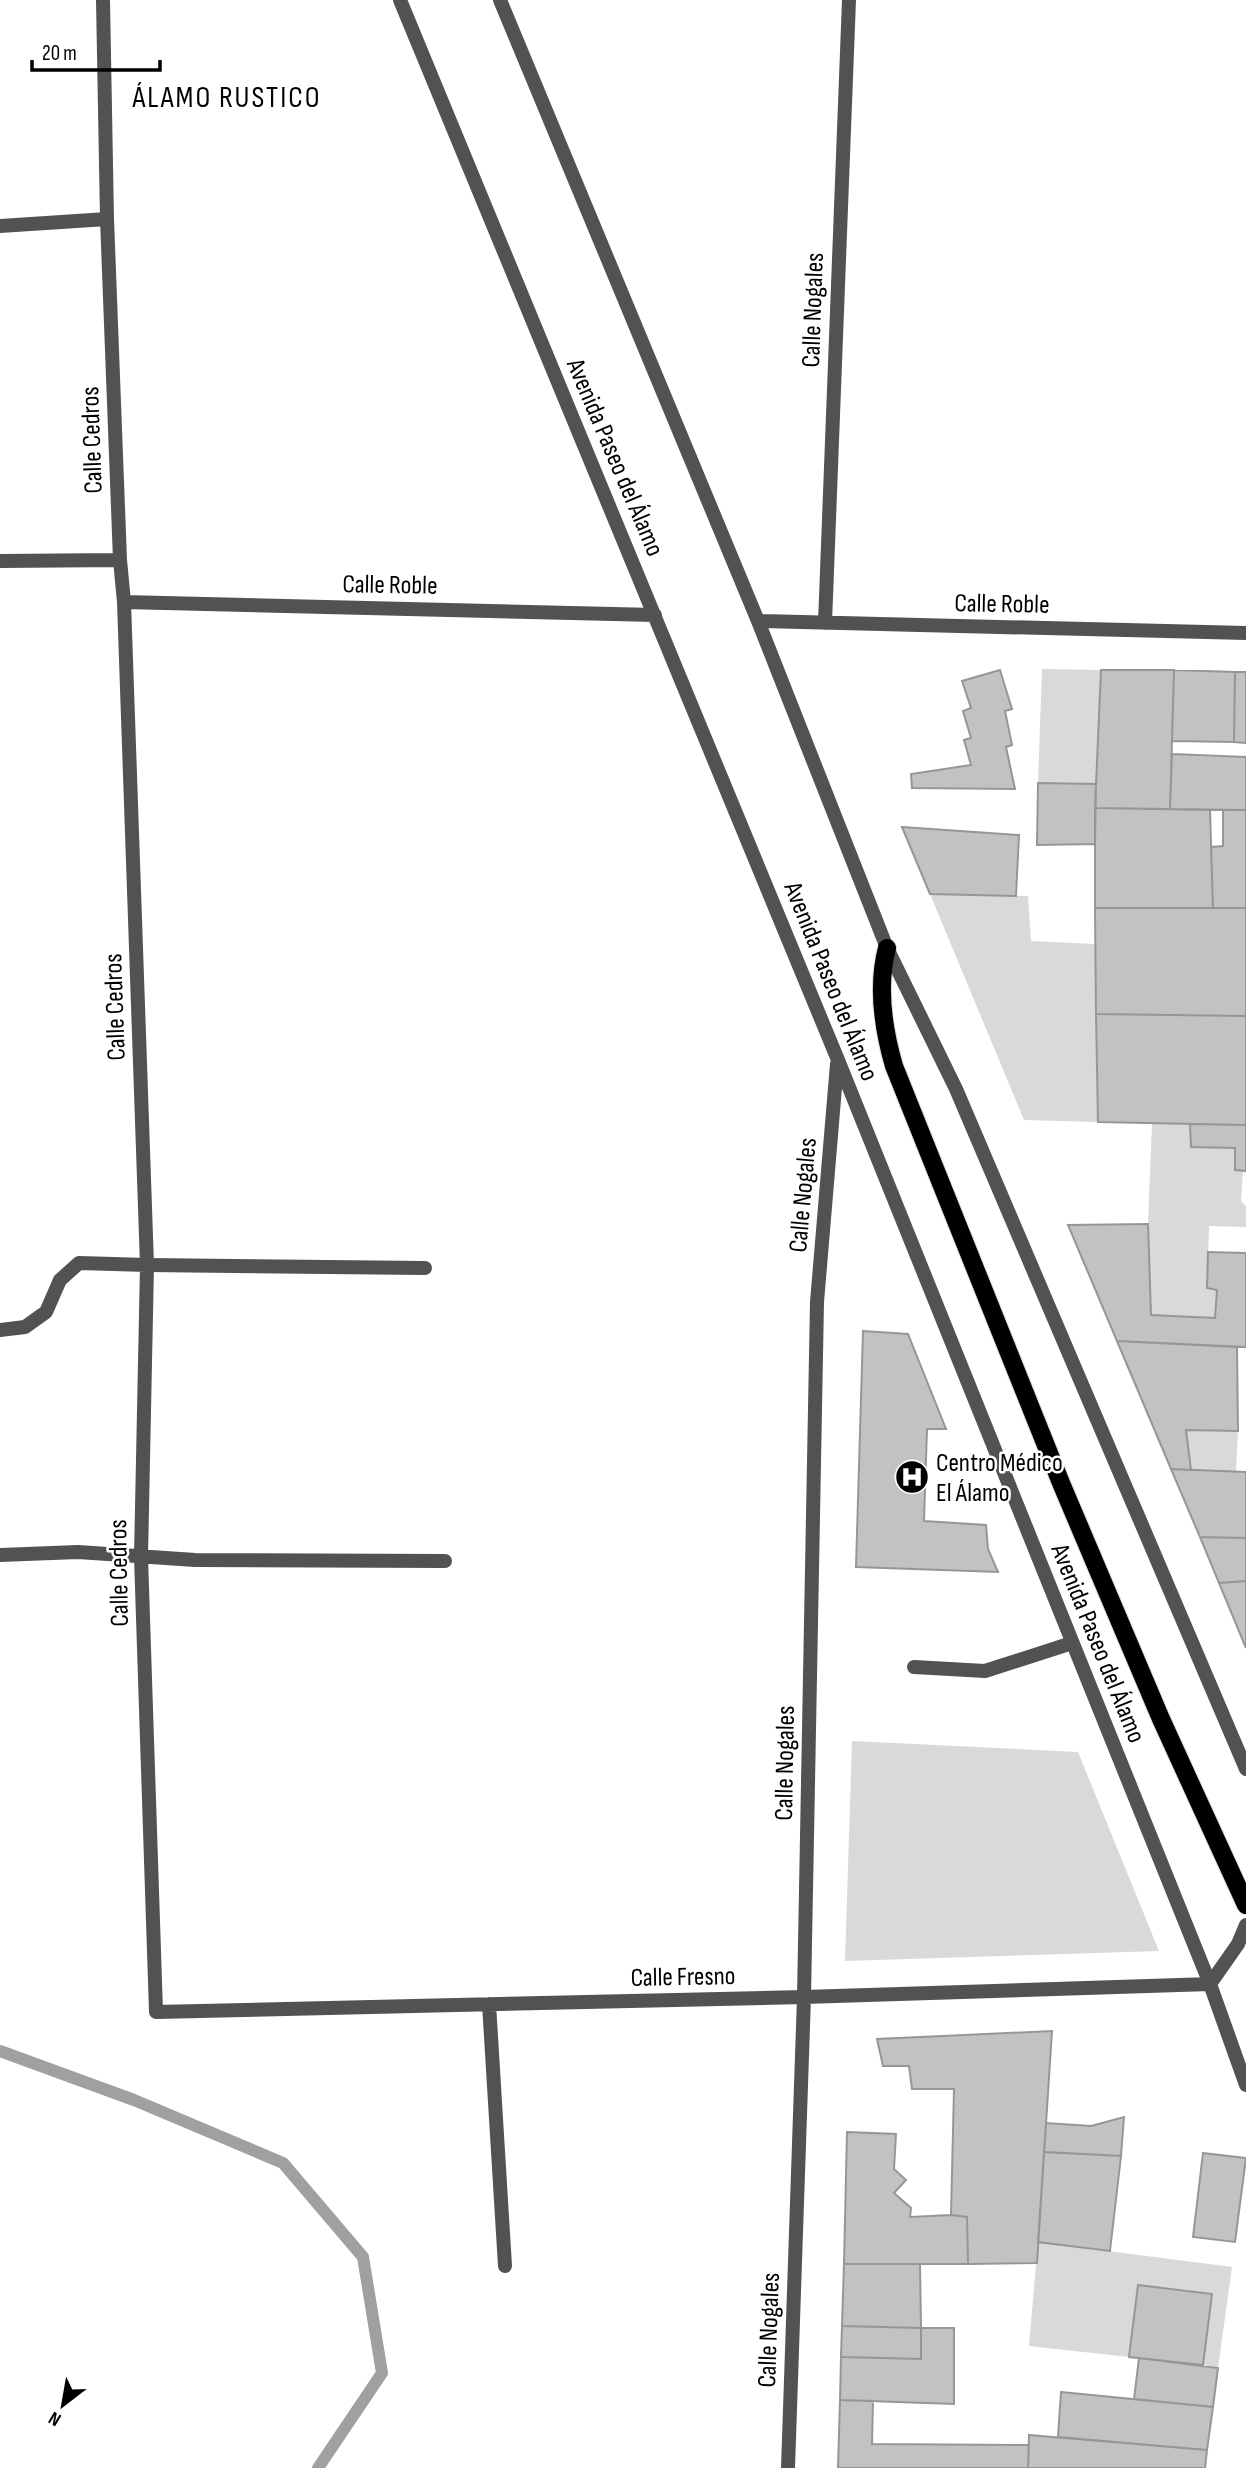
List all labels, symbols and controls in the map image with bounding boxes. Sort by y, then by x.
scale bar [32,28,159,72]
text: 20 m [42,41,77,66]
district label: ÁLAMO RUSTICO [131,80,322,116]
street label: Calle Nogales [796,252,831,368]
street label: Avenida Paseo del Álamo [559,353,670,561]
street label: Calle Cedros [75,386,110,494]
street label: Calle Roble [342,569,438,602]
street label: Calle Roble [954,588,1050,621]
street label: Avenida Paseo del Álamo [776,877,885,1085]
street label: Calle Cedros [98,953,133,1061]
street label: Calle Nogales [783,1136,824,1254]
place label: Centro Médico El Álamo [936,1448,1063,1509]
hospital icon: Centro Médico El Álamo [893,1458,931,1496]
street label: Calle Cedros [103,1519,136,1627]
street label: Avenida Paseo del Álamo [1043,1539,1152,1747]
street label: Calle Nogales [769,1705,802,1821]
street label: Calle Fresno [630,1961,736,1994]
street label: Calle Nogales [752,2272,787,2388]
north arrow [28,2370,98,2440]
text: N [45,2406,65,2431]

